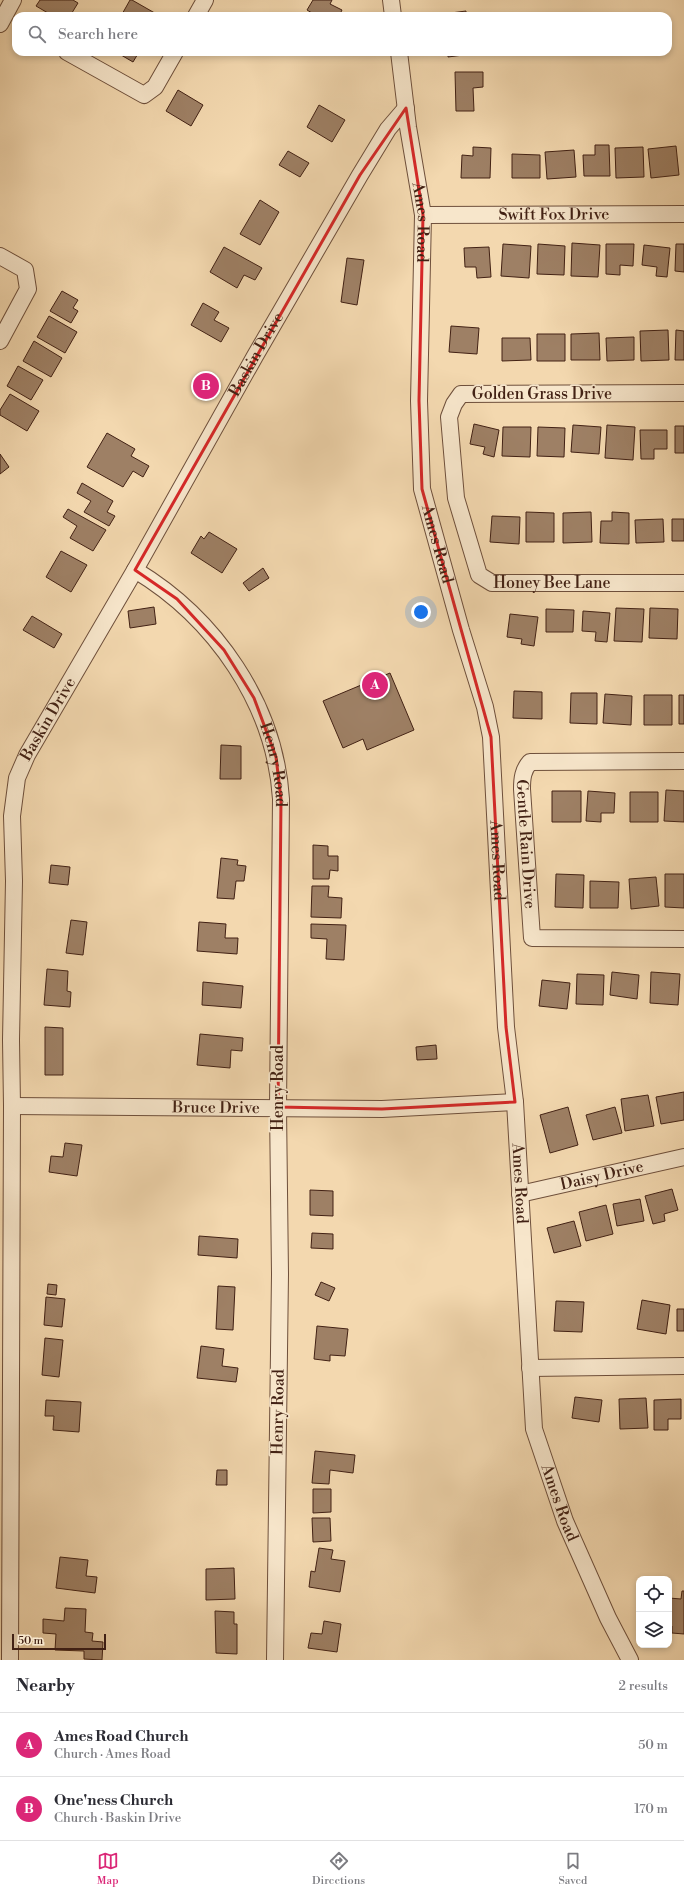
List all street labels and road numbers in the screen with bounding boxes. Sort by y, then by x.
street label: Ames Road [407,180,433,263]
street label: Swift Fox Drive [499,204,609,225]
street label: Baskin Drive [224,309,288,401]
street label: Golden Grass Drive [472,384,612,404]
street label: Ames Road [417,502,458,586]
street label: Honey Bee Lane [493,573,611,593]
street label: Baskin Drive [15,674,80,765]
street label: Henry Road [255,720,291,807]
street label: Gentle Rain Drive [512,779,540,909]
street label: Ames Road [485,819,509,901]
street label: Henry Road [268,1045,288,1131]
street label: Bruce Drive [171,1097,260,1118]
street label: Ames Road [507,1142,532,1224]
street label: Daisy Drive [558,1156,646,1195]
street label: Henry Road [267,1369,289,1455]
street label: Ames Road [536,1461,583,1545]

